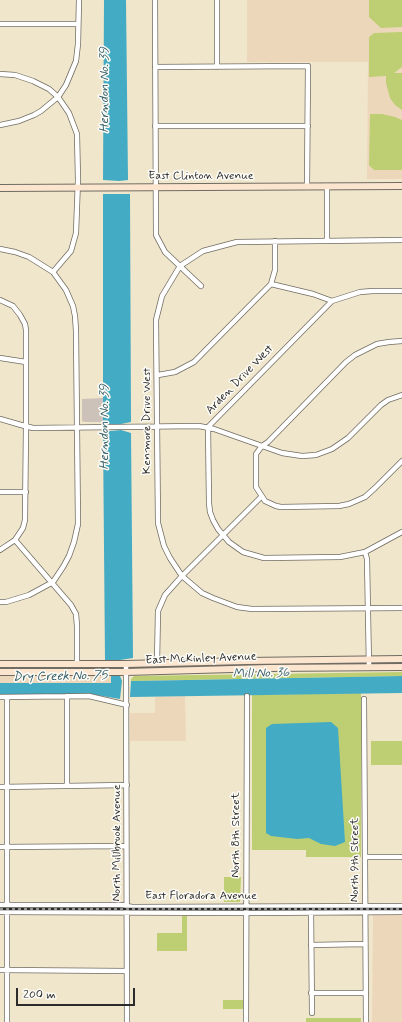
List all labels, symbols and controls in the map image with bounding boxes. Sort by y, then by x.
water label: Herndon No. 39 [97,47,113,133]
street label: East Clinton Avenue [148,169,254,183]
street label: Arden Drive West [203,342,277,418]
street label: Kenmore Drive West [140,368,154,474]
water label: Herndon No. 39 [97,384,113,470]
street label: East McKinley Avenue [145,650,257,668]
water label: Mill No. 36 [233,666,289,682]
water label: Dry Creek No. 75 [13,668,107,686]
street label: North Millbrook Avenue [110,784,124,902]
street label: North 8th Street [229,792,243,878]
street label: North 9th Street [348,818,362,902]
street label: East Floradora Avenue [145,889,257,903]
scale bar [18,980,137,1006]
text: 200 m [23,987,56,1003]

